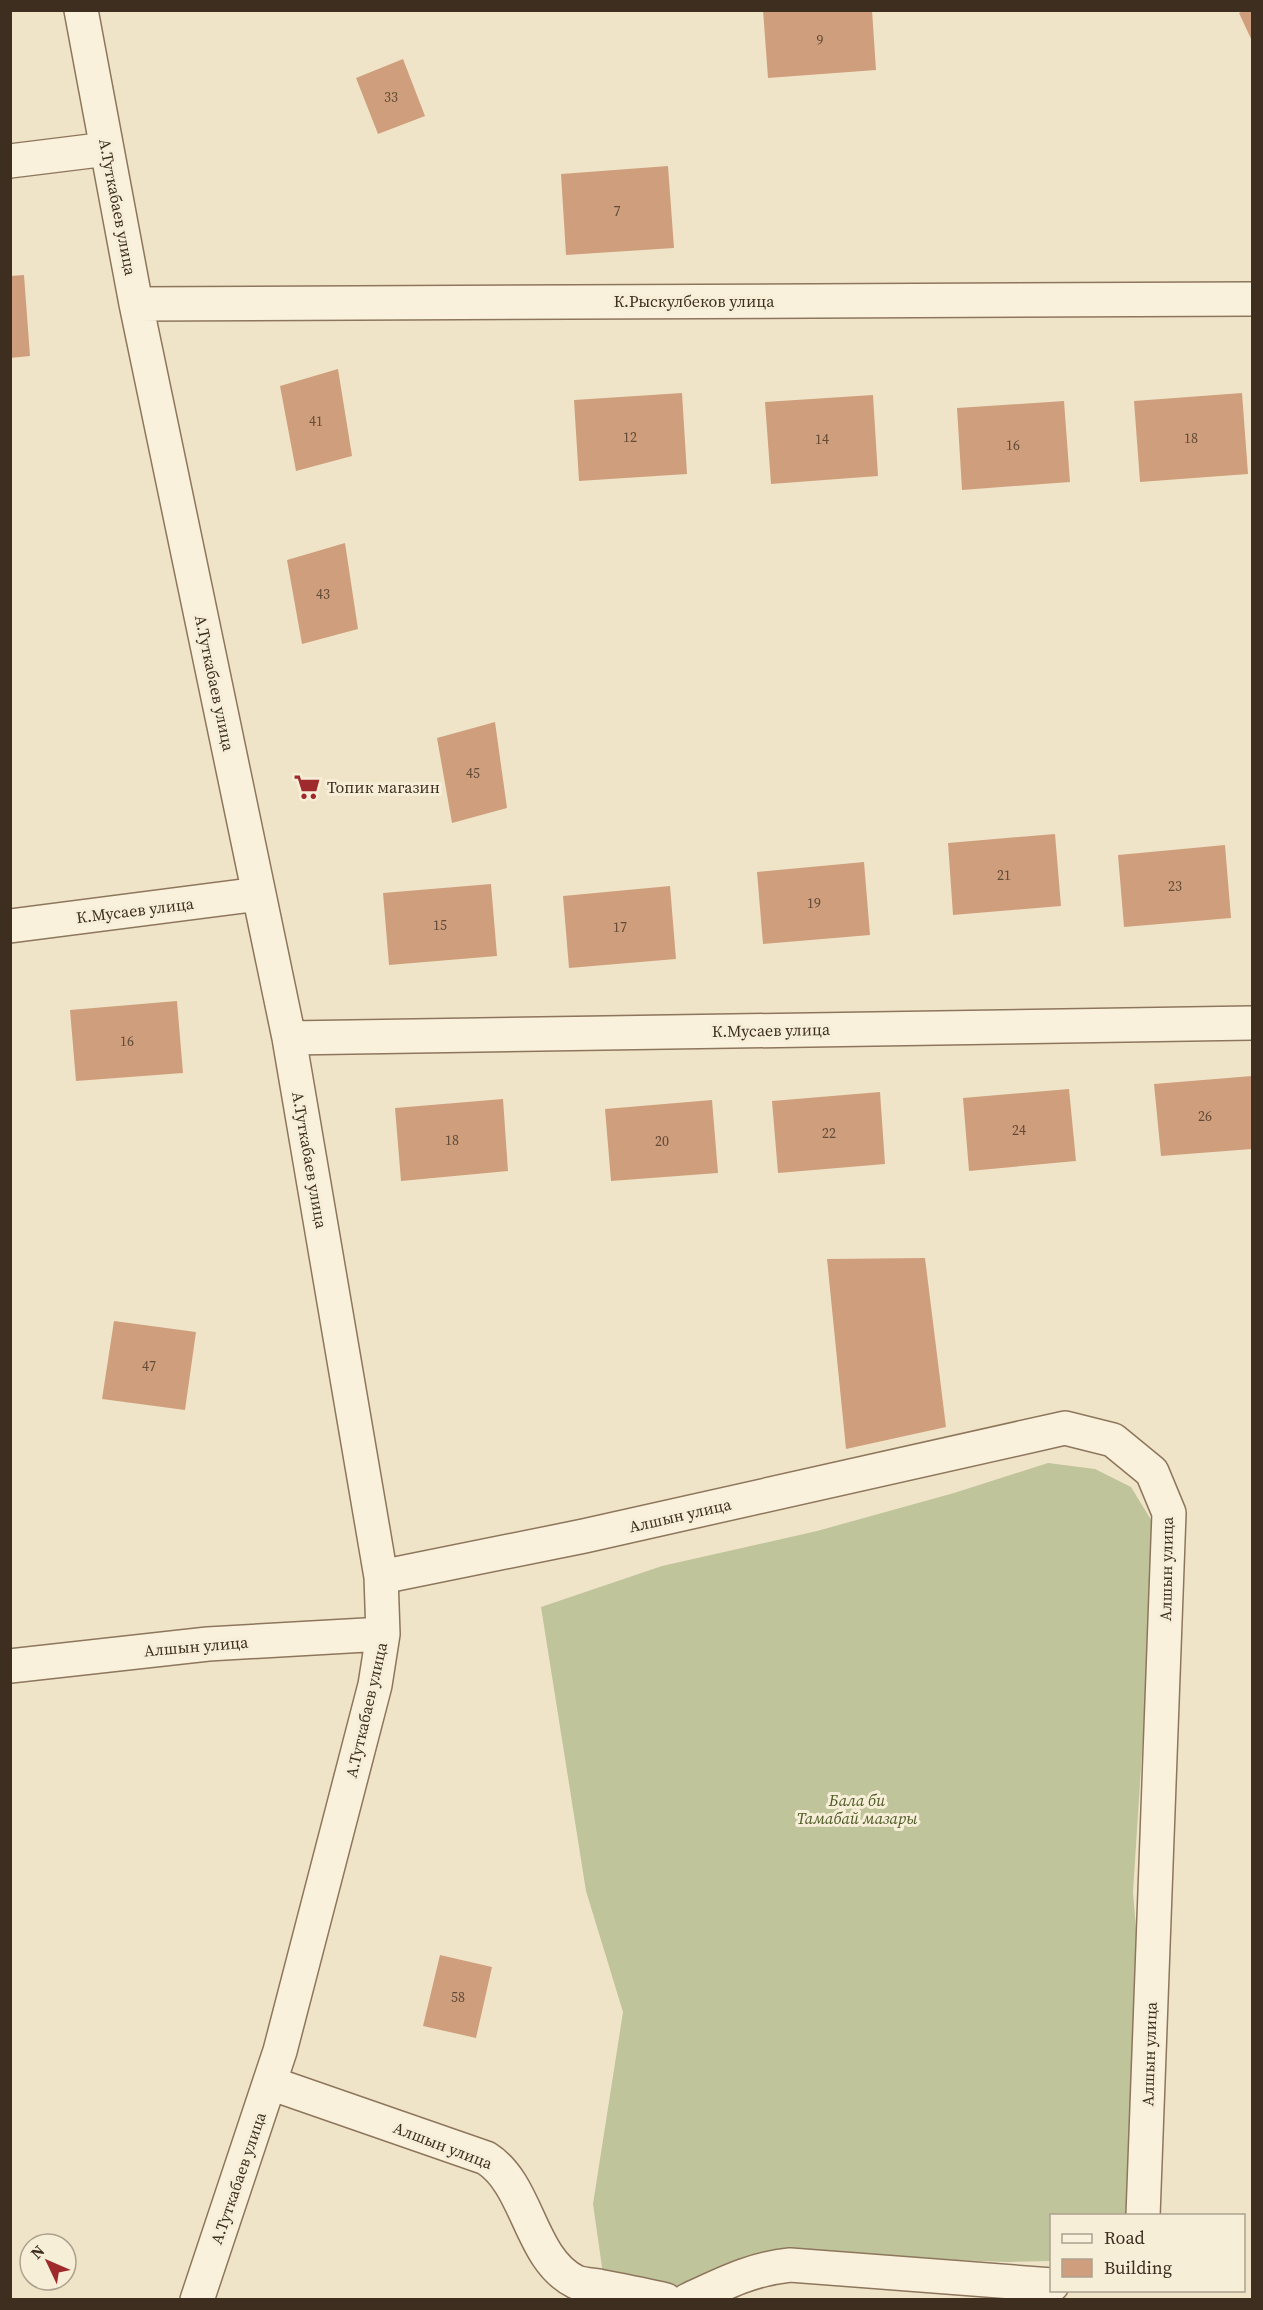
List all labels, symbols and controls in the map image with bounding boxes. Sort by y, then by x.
house number: 9 [817,30,824,50]
house number: 33 [384,87,398,107]
street label: А.Туткабаев улица [94,137,142,278]
house number: 7 [614,201,621,221]
street label: К.Рыскулбеков улица [614,290,775,312]
house number: 41 [309,411,323,431]
house number: 12 [623,427,637,447]
house number: 18 [1184,428,1198,448]
house number: 14 [815,429,829,449]
house number: 16 [1006,435,1020,455]
house number: 43 [316,584,330,604]
street label: А.Туткабаев улица [190,613,240,754]
house number: 45 [466,763,480,783]
supermarket icon: Топик магазин [292,772,322,802]
place label: Топик магазин [327,776,440,798]
house number: 21 [997,865,1011,885]
house number: 23 [1168,876,1182,896]
street label: К.Мусаев улица [75,892,196,928]
house number: 19 [807,893,821,913]
house number: 15 [433,915,447,935]
house number: 17 [613,917,627,937]
street label: К.Мусаев улица [712,1018,831,1042]
house number: 16 [120,1031,134,1051]
street label: А.Туткабаев улица [287,1090,333,1231]
house number: 26 [1198,1106,1212,1126]
house number: 24 [1012,1120,1026,1140]
house number: 22 [822,1123,836,1143]
house number: 18 [445,1130,459,1150]
house number: 20 [655,1131,669,1151]
house number: 47 [142,1356,156,1376]
street label: Алшын улица [627,1492,734,1537]
street label: Алшын улица [1154,1516,1178,1621]
street label: Алшын улица [143,1630,250,1662]
street label: А.Туткабаев улица [340,1639,392,1780]
park label: Бала би Тамабай мазары [797,1789,918,1829]
house number: 58 [451,1987,465,2007]
street label: Алшын улица [1136,2001,1162,2107]
street label: А.Туткабаев улица [205,2108,271,2247]
street label: Алшын улица [390,2116,496,2174]
legend [1050,2214,1245,2292]
text: Road [1104,2225,1145,2250]
north arrow [18,2232,78,2292]
text: N [25,2239,49,2263]
text: Building [1104,2255,1172,2280]

